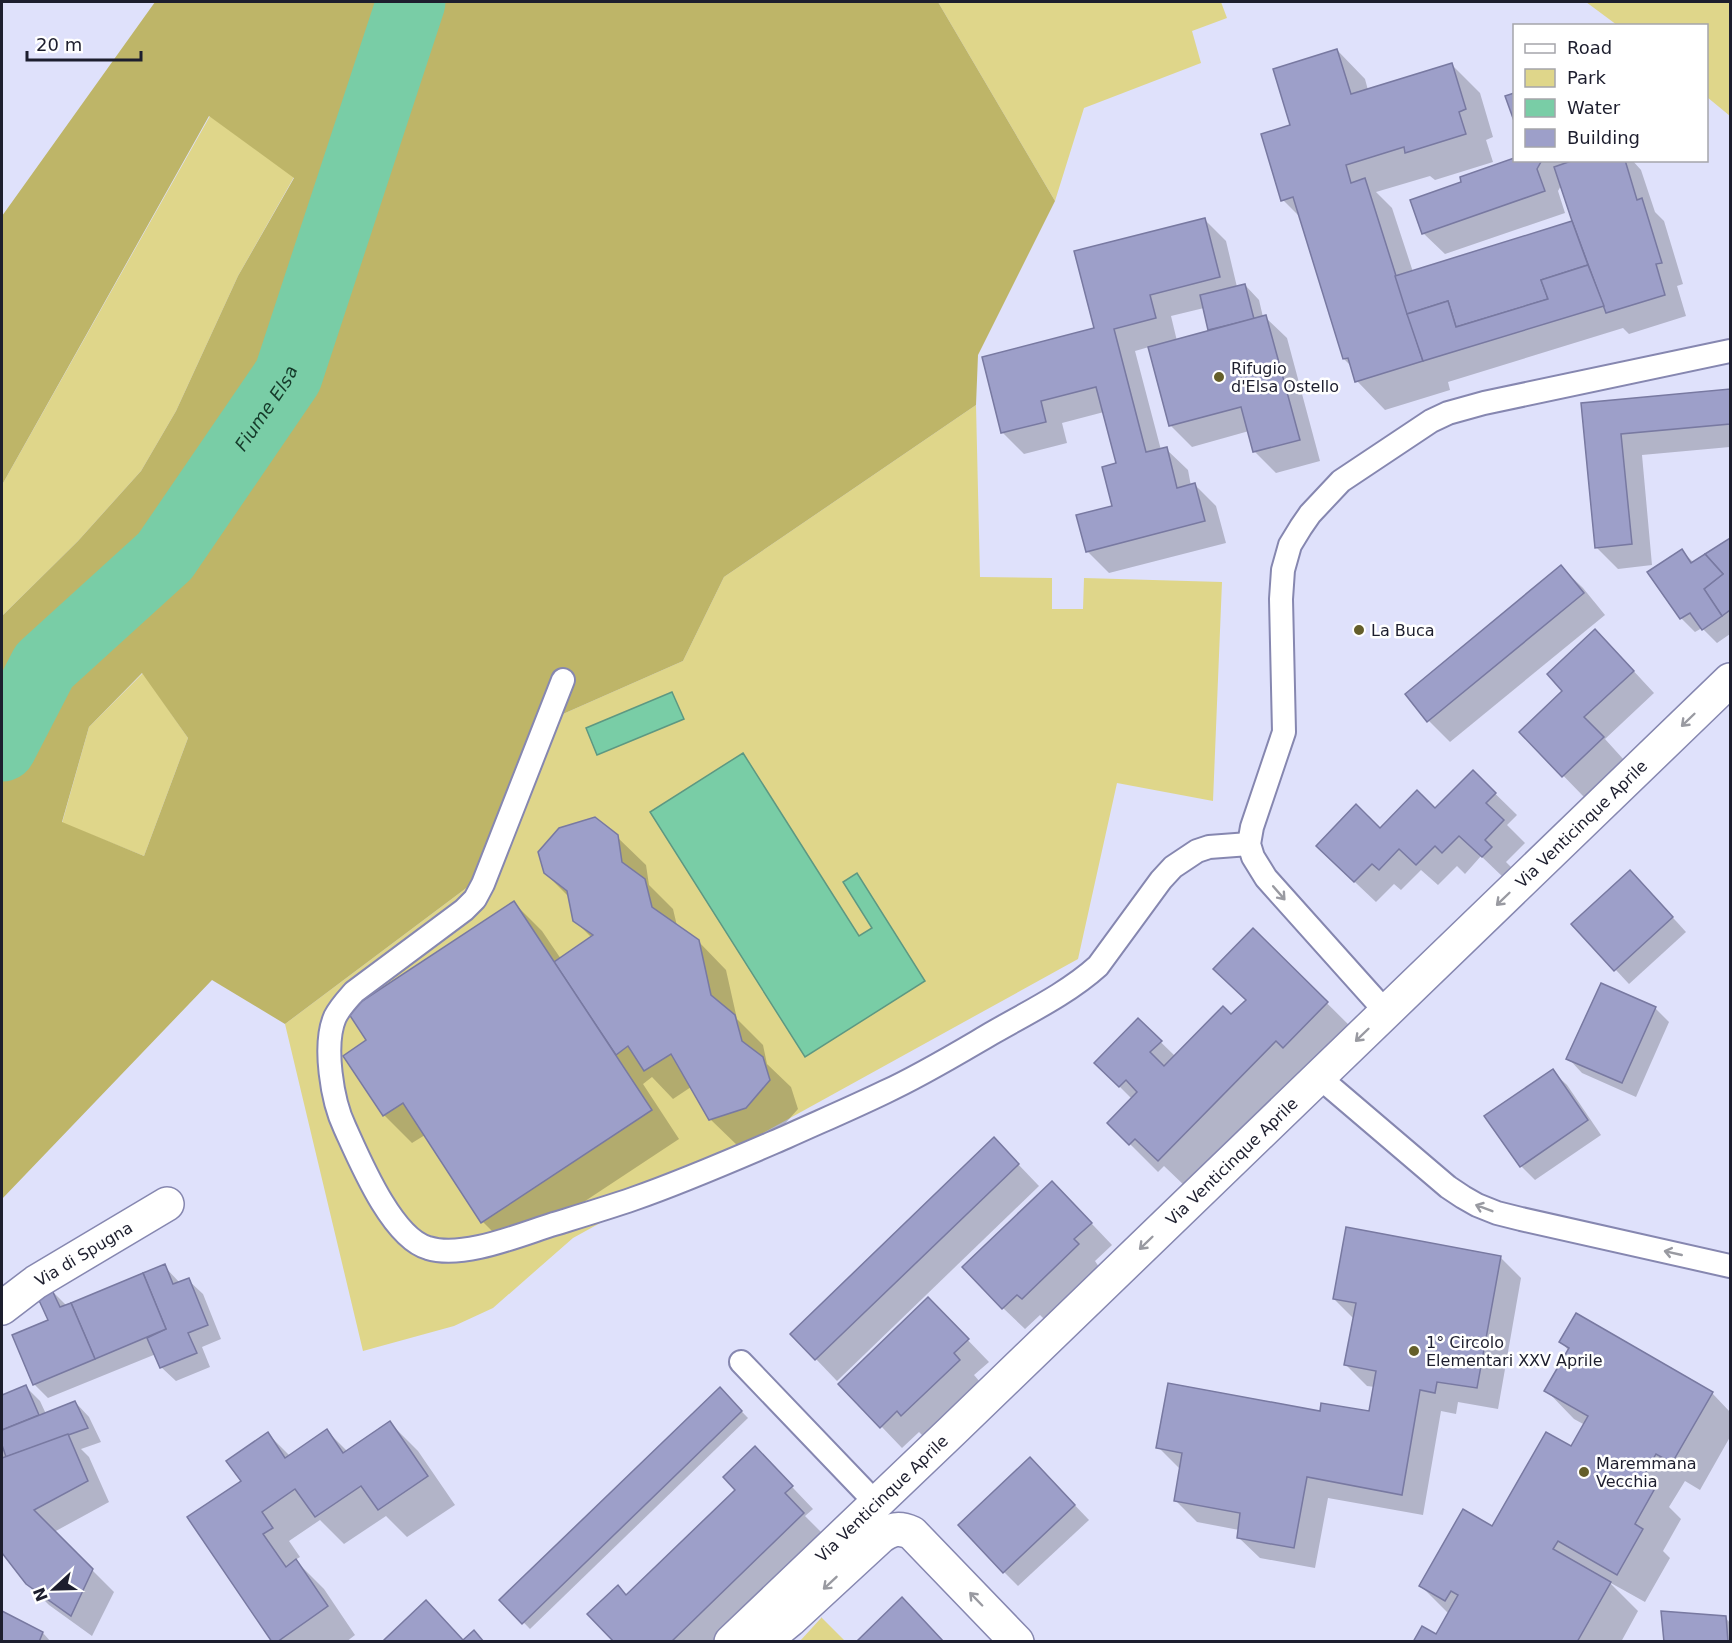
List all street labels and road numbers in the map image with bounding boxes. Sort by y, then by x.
street label: Via Venticinque Aprile [1511,756,1651,891]
street label: Via Venticinque Aprile [1162,1093,1301,1229]
street label: Via di Spugna [31,1217,136,1290]
street label: Via Venticinque Aprile [811,1431,951,1566]

